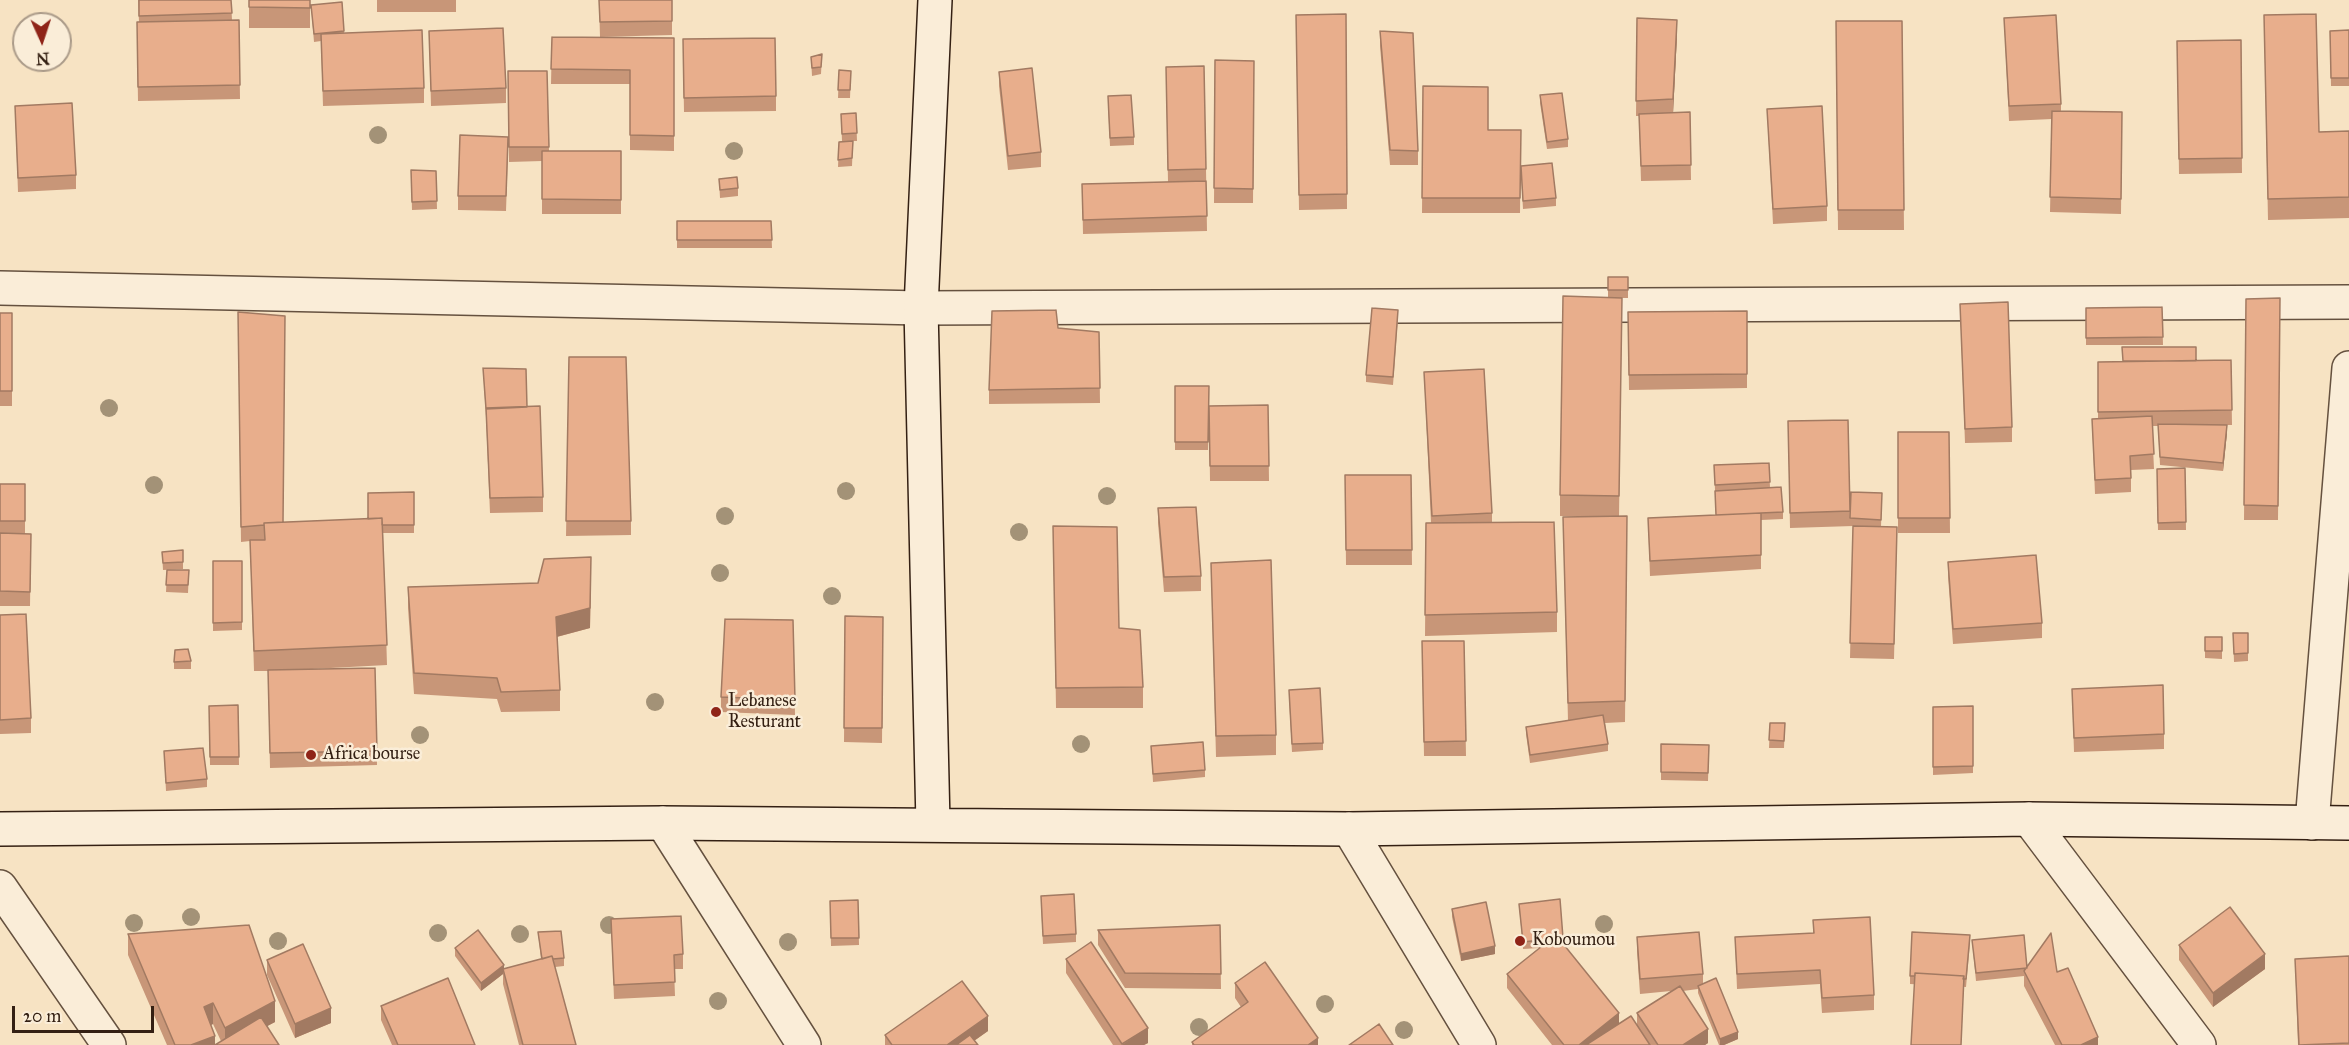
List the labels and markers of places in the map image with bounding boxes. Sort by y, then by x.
place label: Lebanese Resturant [728,691,801,734]
marker: Lebanese Resturant [709,705,723,719]
place label: Africa bourse [323,744,420,766]
marker: Africa bourse [304,748,318,762]
place label: Koboumou [1532,930,1615,952]
marker: Koboumou [1513,934,1527,948]

